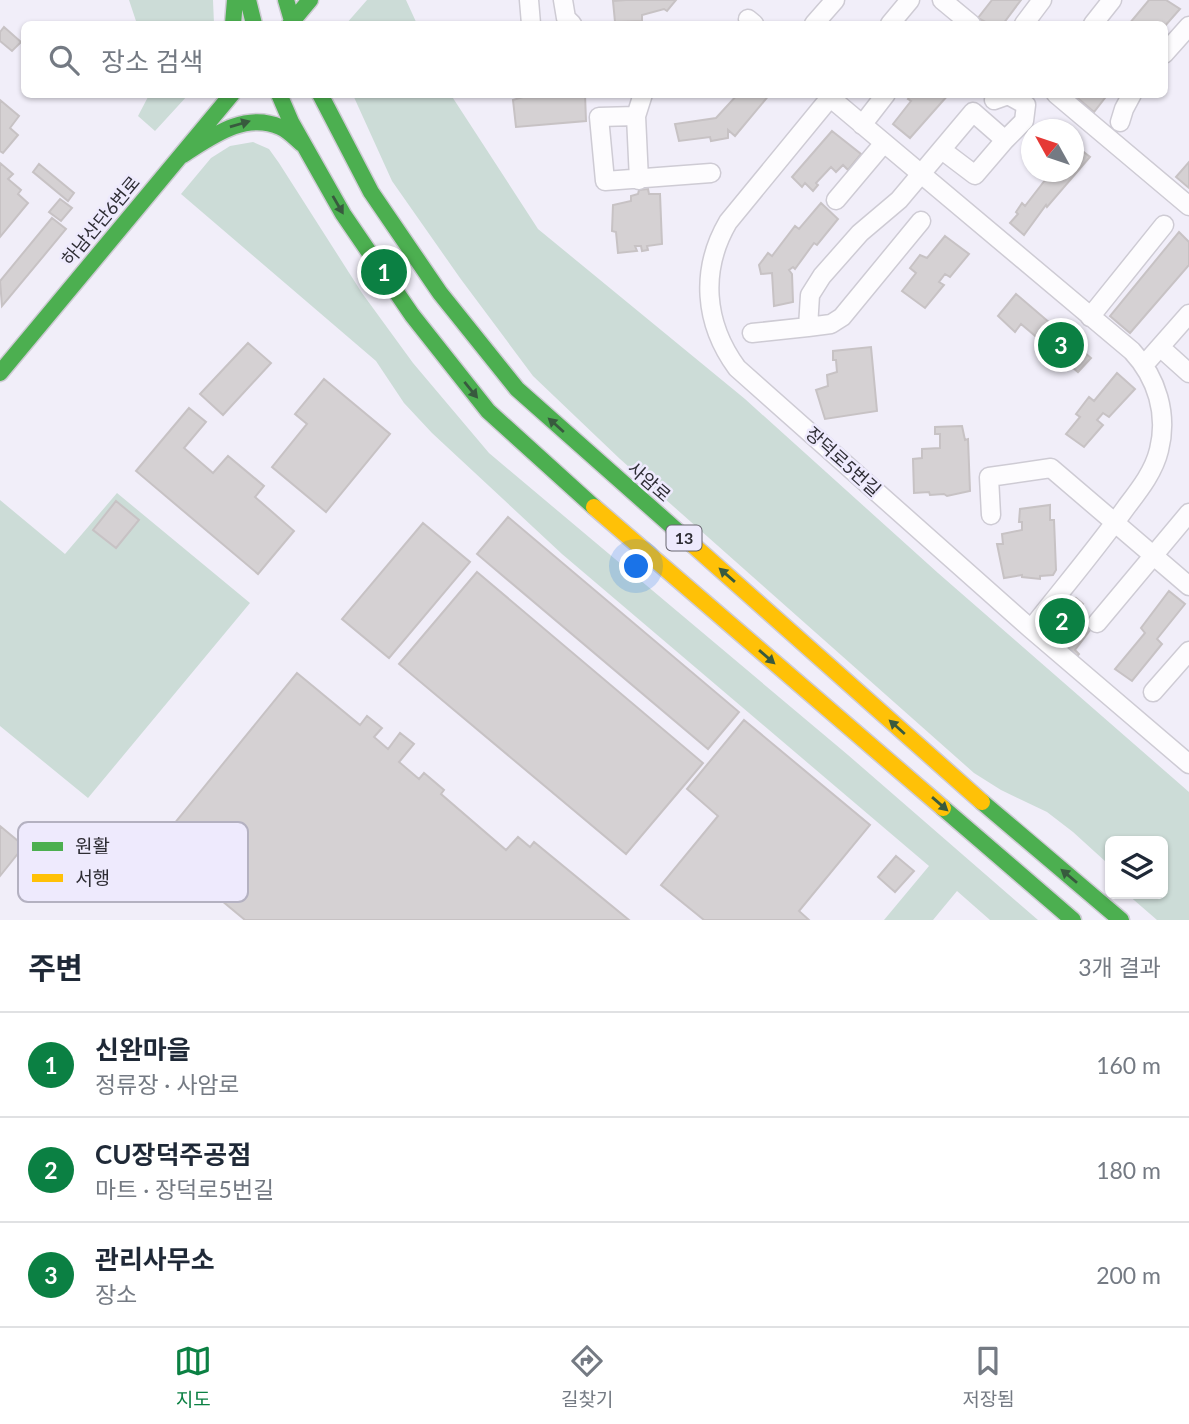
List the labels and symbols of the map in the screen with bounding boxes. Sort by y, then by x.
one-way arrow [230,119,251,129]
north arrow [1021,119,1084,182]
street label: 하남산단6번로 [57,171,144,269]
one-way arrow [332,196,344,215]
pin: 1 [361,246,407,298]
pin: 3 [1038,319,1084,371]
one-way arrow [464,380,479,398]
one-way arrow [547,417,565,433]
street label: 장덕로5번길 [802,422,886,501]
street label: 사암로 [624,457,676,506]
road number: 13 [666,526,702,551]
your location [619,549,653,583]
one-way arrow [718,567,736,583]
pin: 2 [1039,595,1085,647]
one-way arrow [758,649,776,665]
one-way arrow [889,719,906,735]
one-way arrow [931,796,949,812]
legend [18,822,248,902]
text: 원활 [75,834,110,857]
text: 서행 [75,866,110,889]
one-way arrow [1060,869,1077,884]

